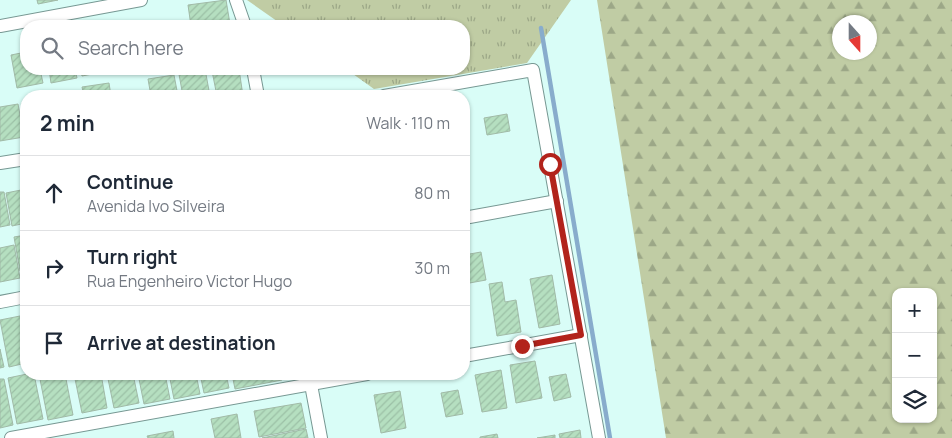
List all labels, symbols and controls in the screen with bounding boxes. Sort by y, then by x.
north arrow [832,15,877,60]
search box [20,20,470,75]
icon: search [38,34,66,62]
text: Search here [78,35,184,61]
text: 2 min [40,109,95,137]
text: Walk · 110 m [366,112,450,134]
route start [539,153,562,176]
text: Continue [87,169,173,195]
icon: ahead [40,179,68,207]
text: 80 m [414,182,450,204]
text: Avenida Ivo Silveira [87,195,225,217]
text: Turn right [87,244,177,270]
icon: right [40,254,68,282]
text: 30 m [415,257,450,279]
text: Rua Engenheiro Victor Hugo [87,270,292,292]
map controls [892,288,937,423]
button: + [892,288,937,333]
icon: arrive [40,329,68,357]
text: Arrive at destination [87,330,276,356]
button: − [892,333,937,378]
route end [511,335,534,358]
button: layers [892,378,937,423]

